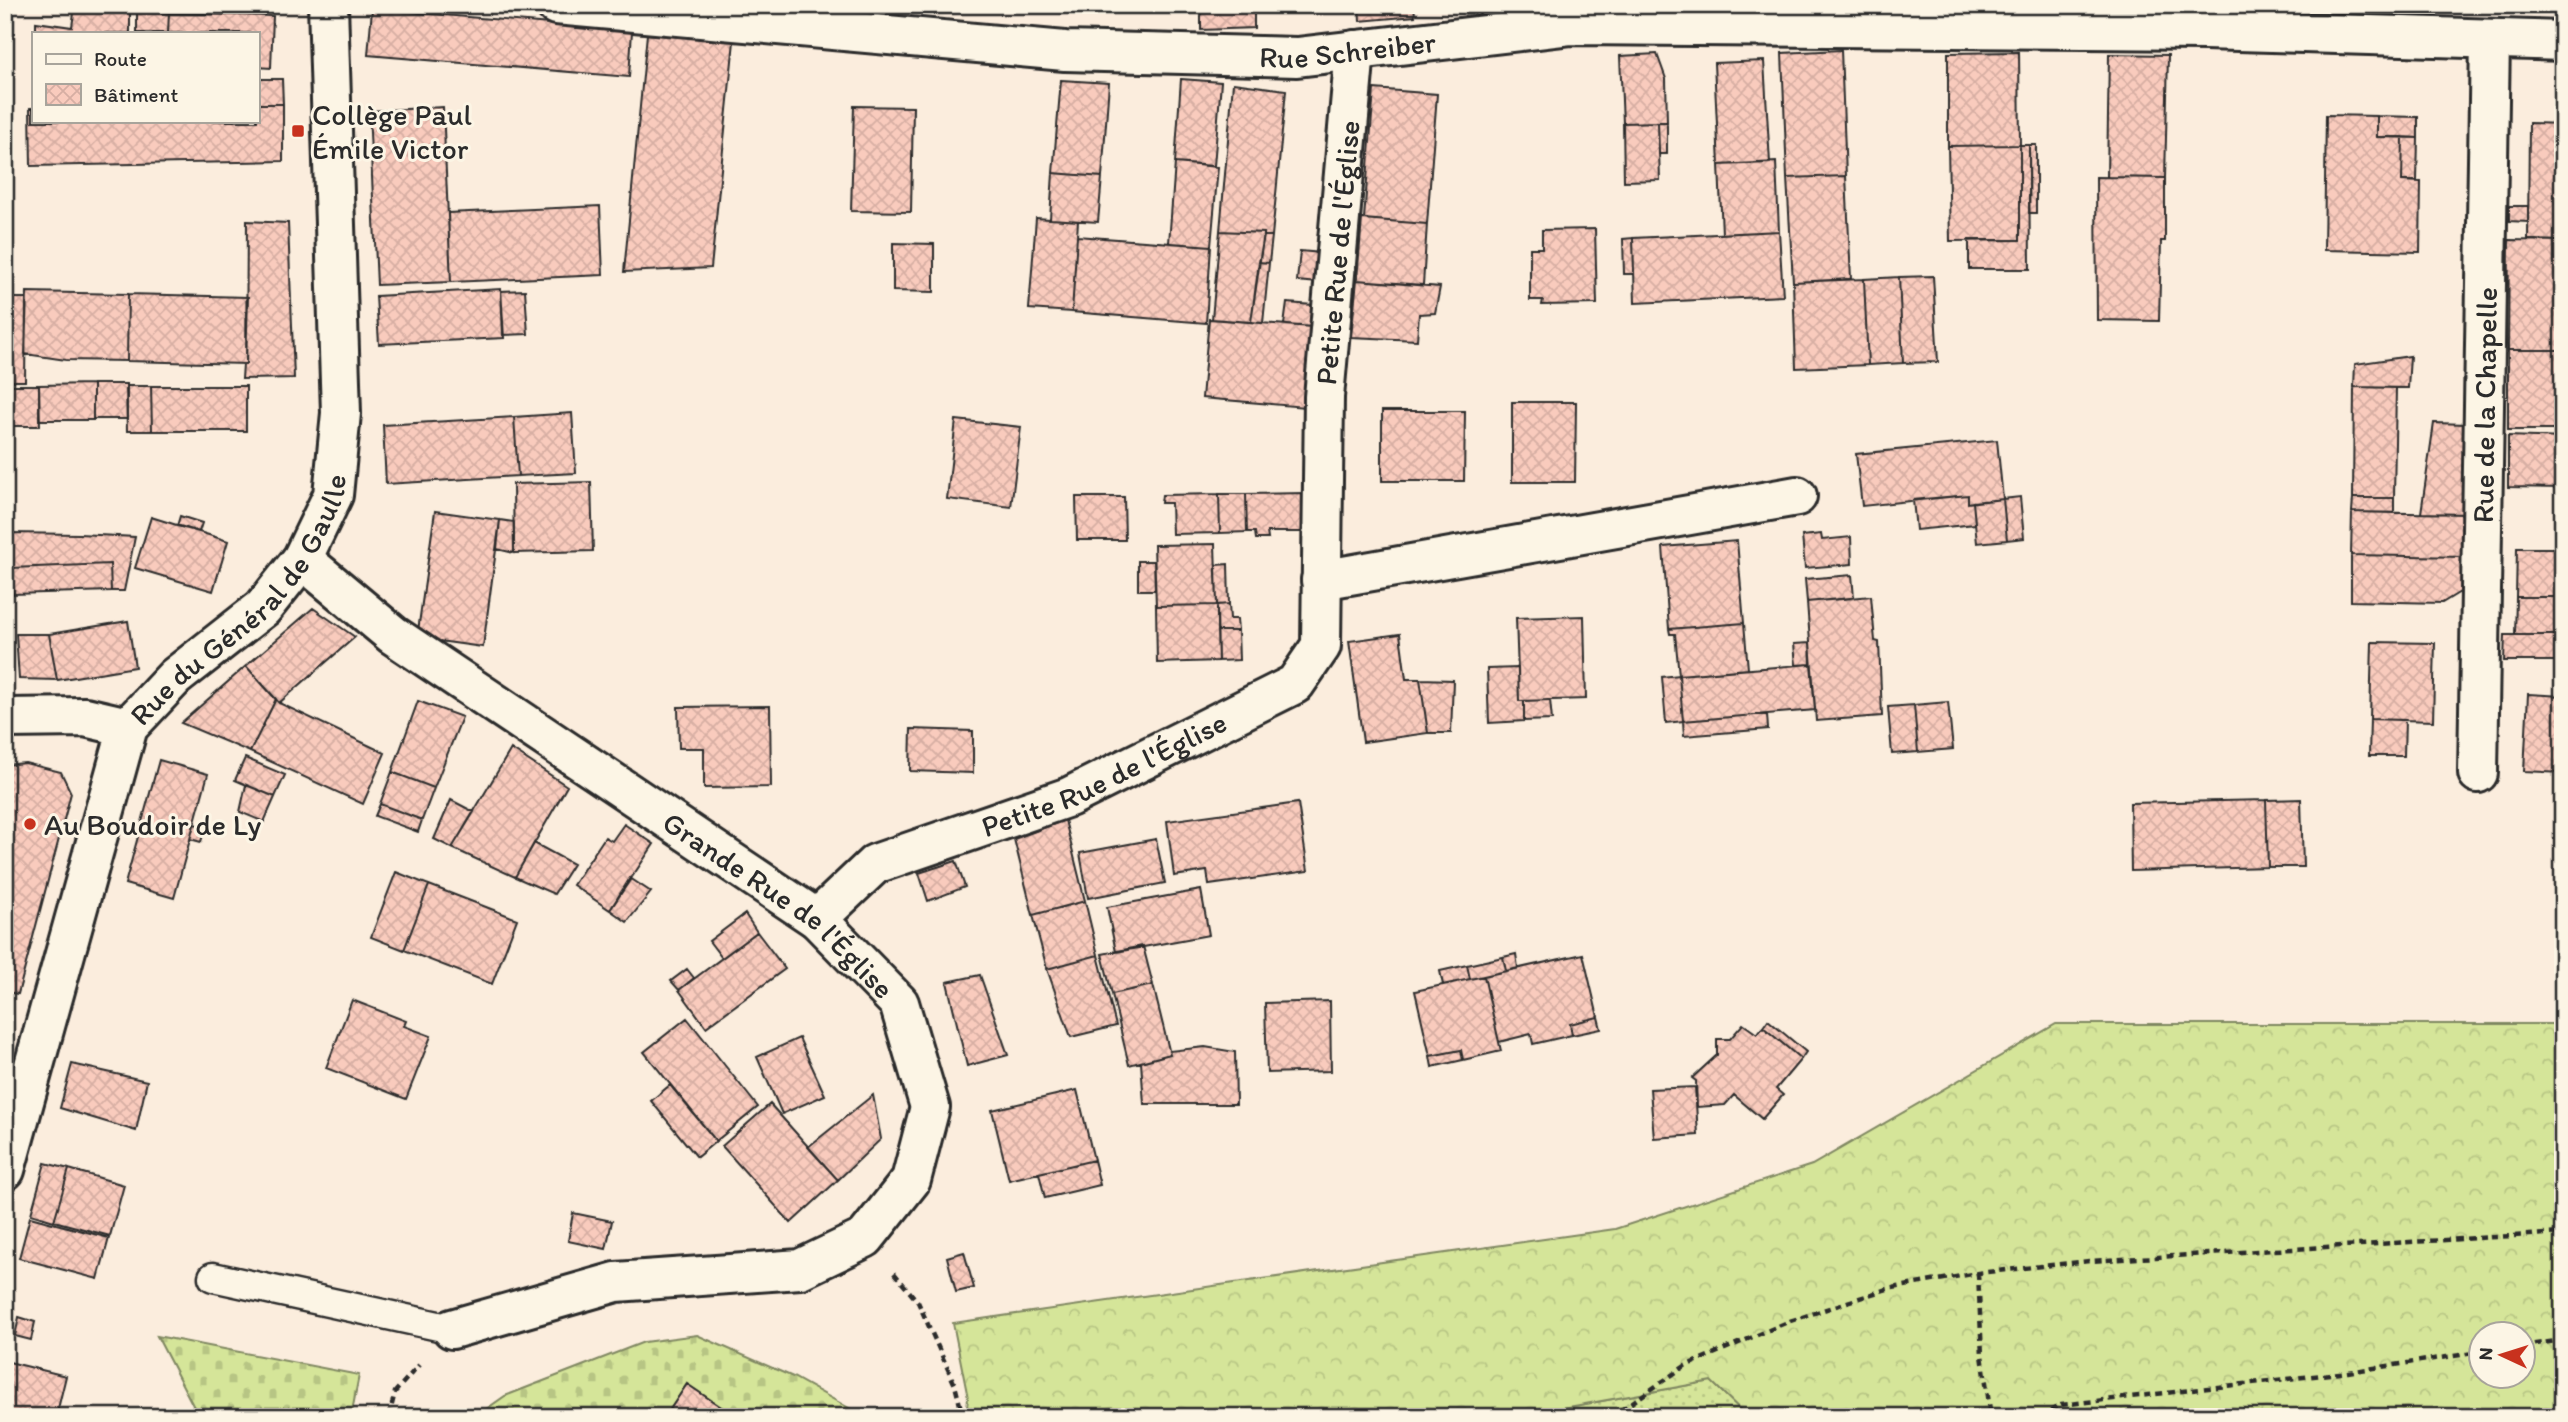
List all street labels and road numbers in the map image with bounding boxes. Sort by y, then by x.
street label: Rue Schreiber [1259,22,1438,76]
street label: Petite Rue de l'Église [1307,119,1367,386]
street label: Rue de la Chapelle [2464,287,2504,523]
street label: Rue du Général de Gaulle [121,473,353,733]
street label: Petite Rue de l'Église [976,703,1232,844]
street label: Grande Rue de l'Église [656,803,903,1006]

